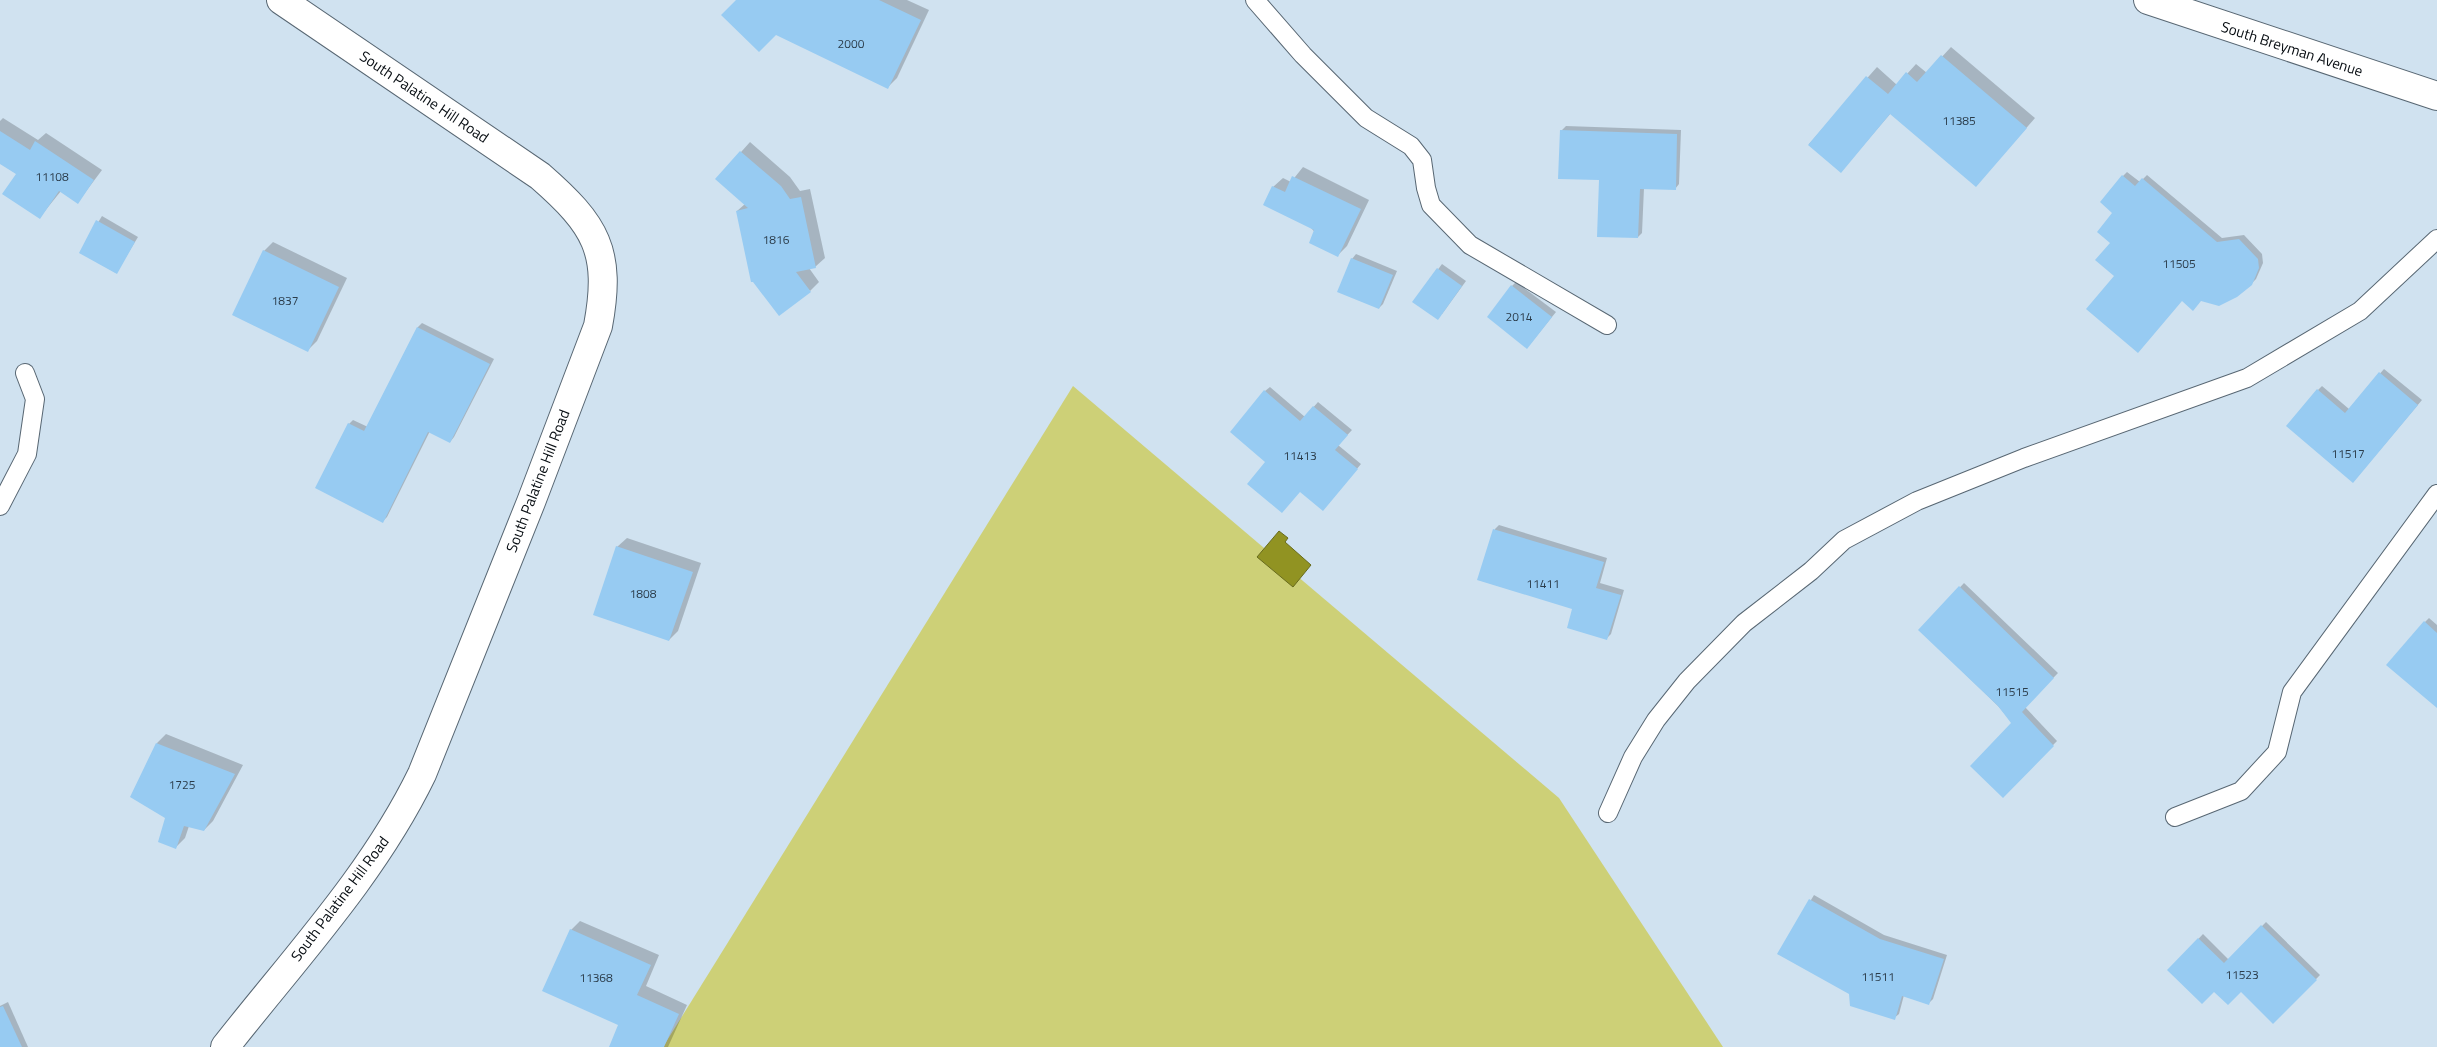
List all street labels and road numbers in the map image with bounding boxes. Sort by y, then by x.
street label: South Breyman Avenue [2218,15,2366,82]
street label: South Palatine Hill Road [355,45,494,148]
street label: South Palatine Hill Road [500,406,575,556]
street label: South Palatine Hill Road [285,831,394,966]

